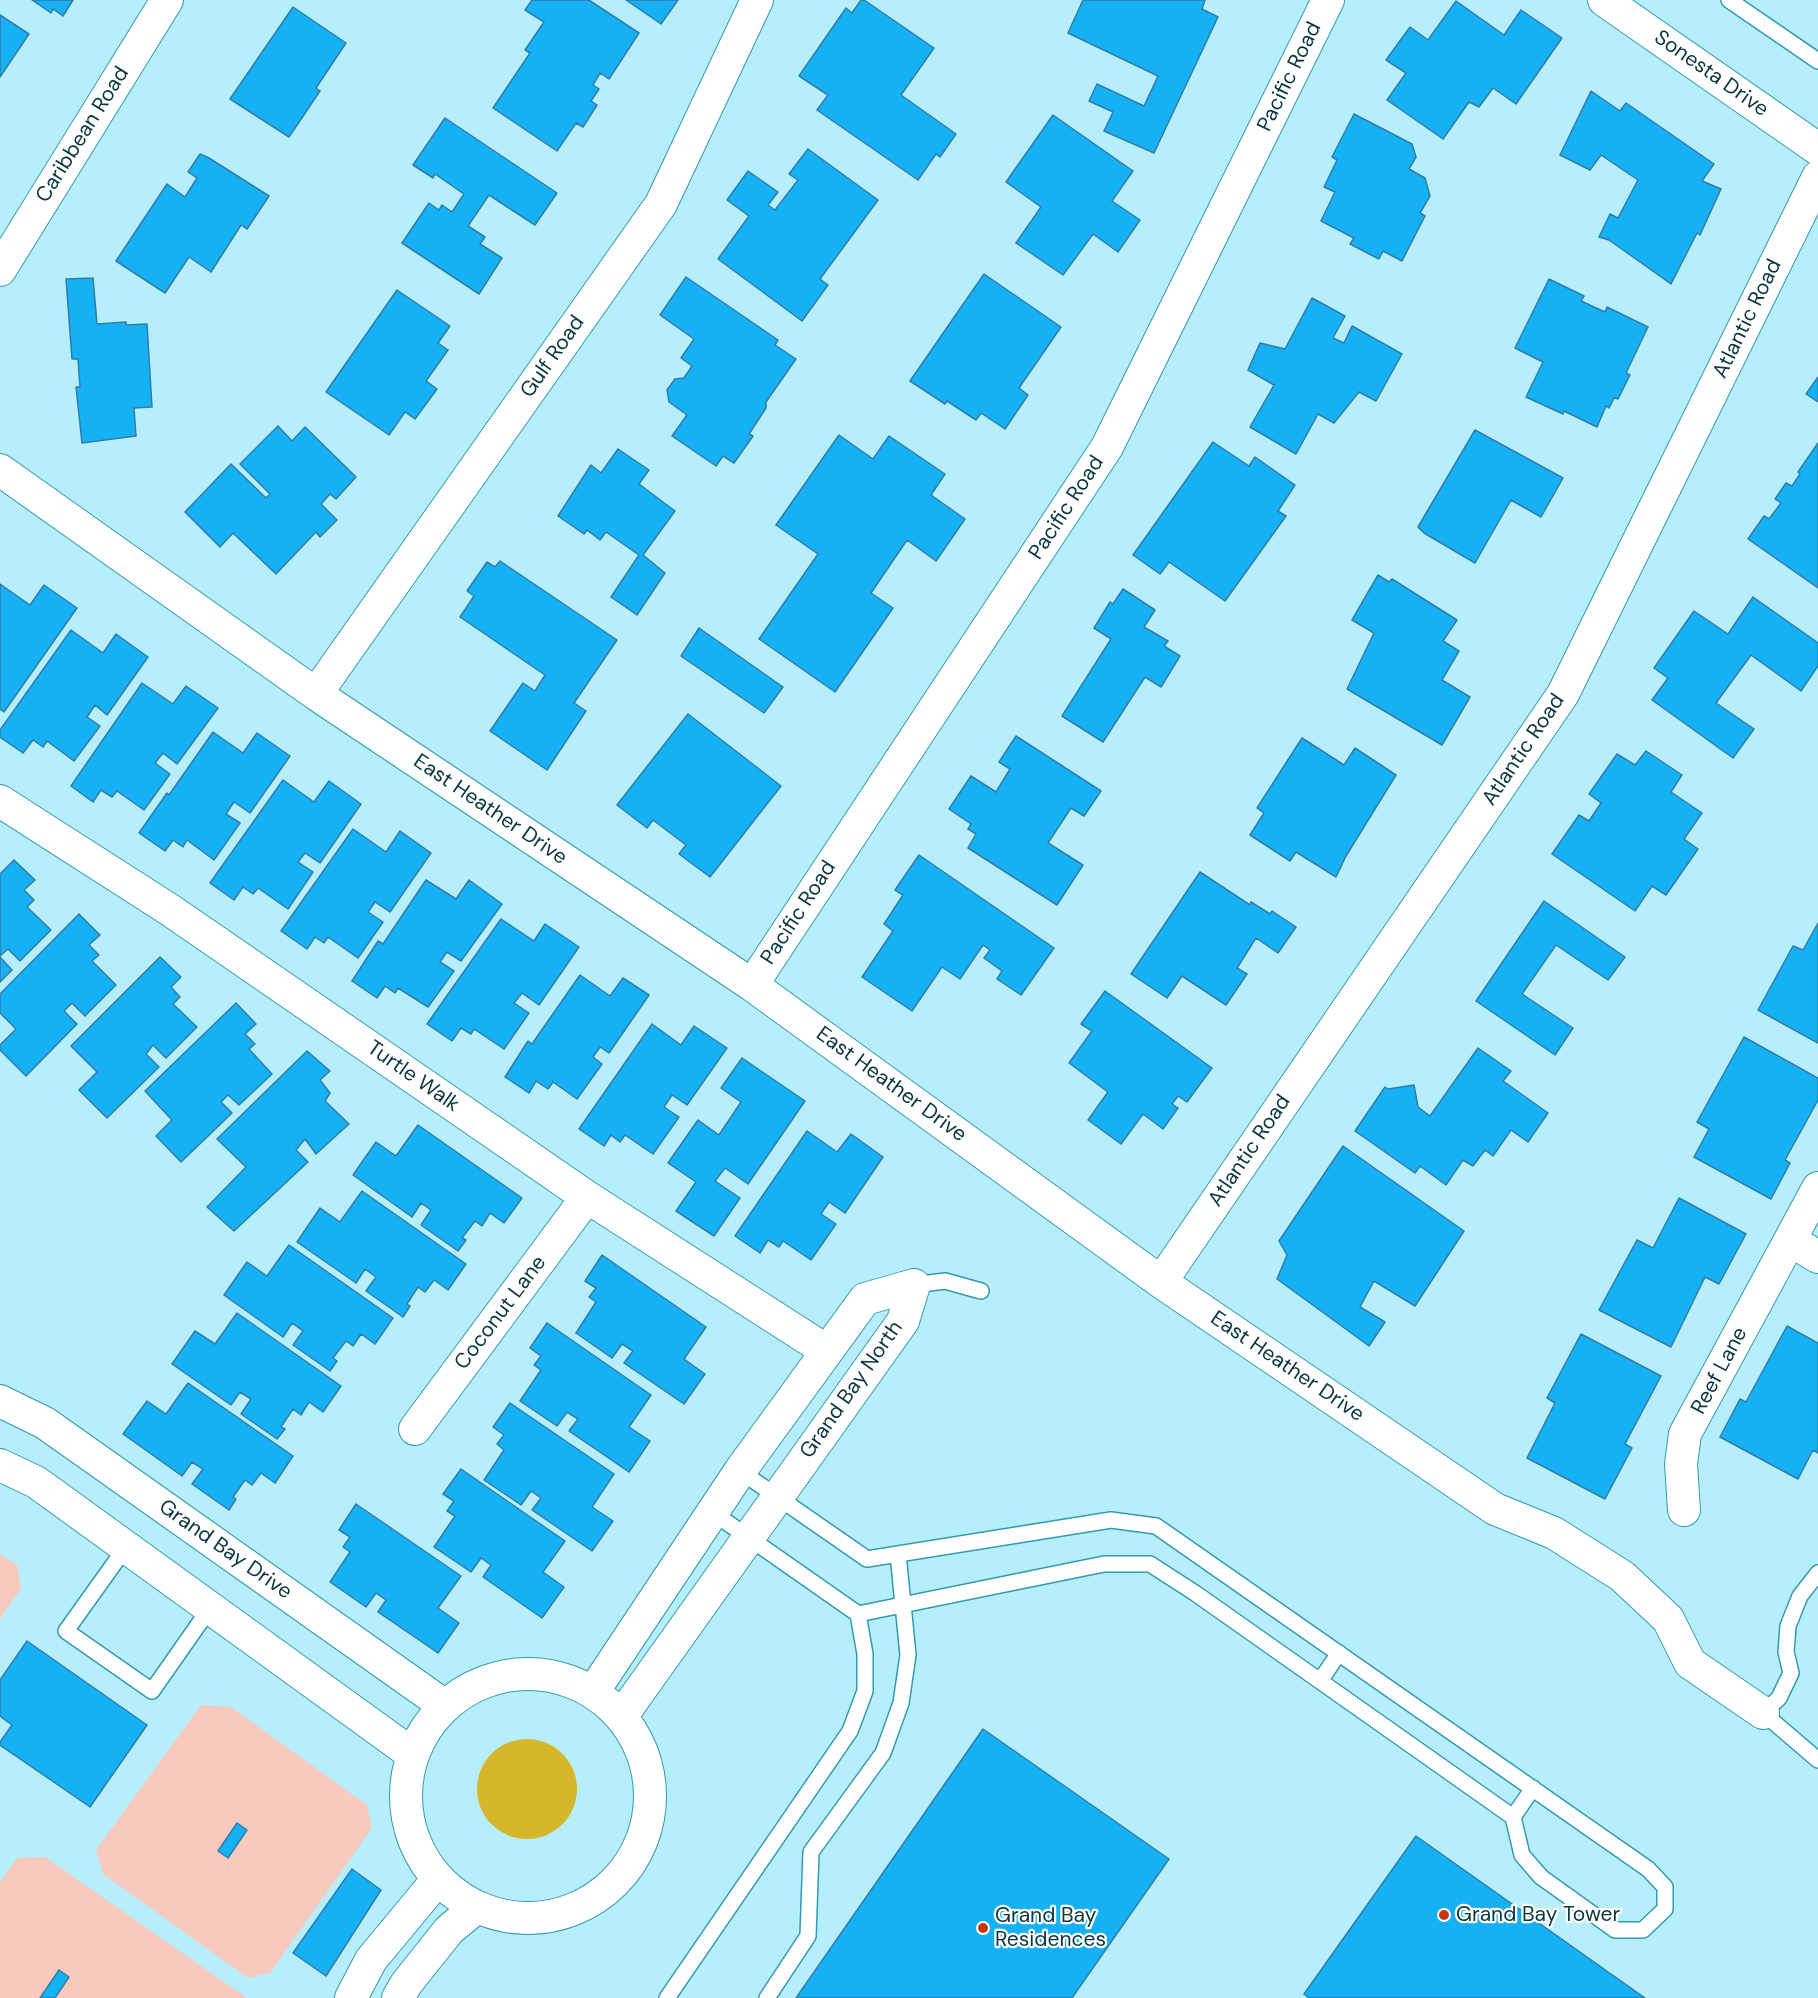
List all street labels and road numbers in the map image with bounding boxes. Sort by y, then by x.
street label: Pacific Road [1253,18,1327,136]
street label: Sonesta Drive [1649,25,1773,123]
street label: Caribbean Road [31,62,135,208]
street label: Atlantic Road [1708,255,1788,383]
street label: Gulf Road [516,311,590,403]
street label: Pacific Road [1024,451,1110,565]
street label: Atlantic Road [1477,689,1571,811]
street label: East Heather Drive [408,749,572,871]
street label: Pacific Road [756,856,842,970]
street label: East Heather Drive [811,1022,971,1148]
street label: Turtle Walk [362,1036,464,1118]
street label: Atlantic Road [1203,1090,1297,1212]
street label: Coconut Lane [450,1251,552,1375]
street label: East Heather Drive [1205,1306,1369,1428]
street label: Grand Bay North [795,1316,909,1464]
street label: Reef Lane [1687,1323,1753,1419]
street label: Grand Bay Drive [154,1495,296,1605]

